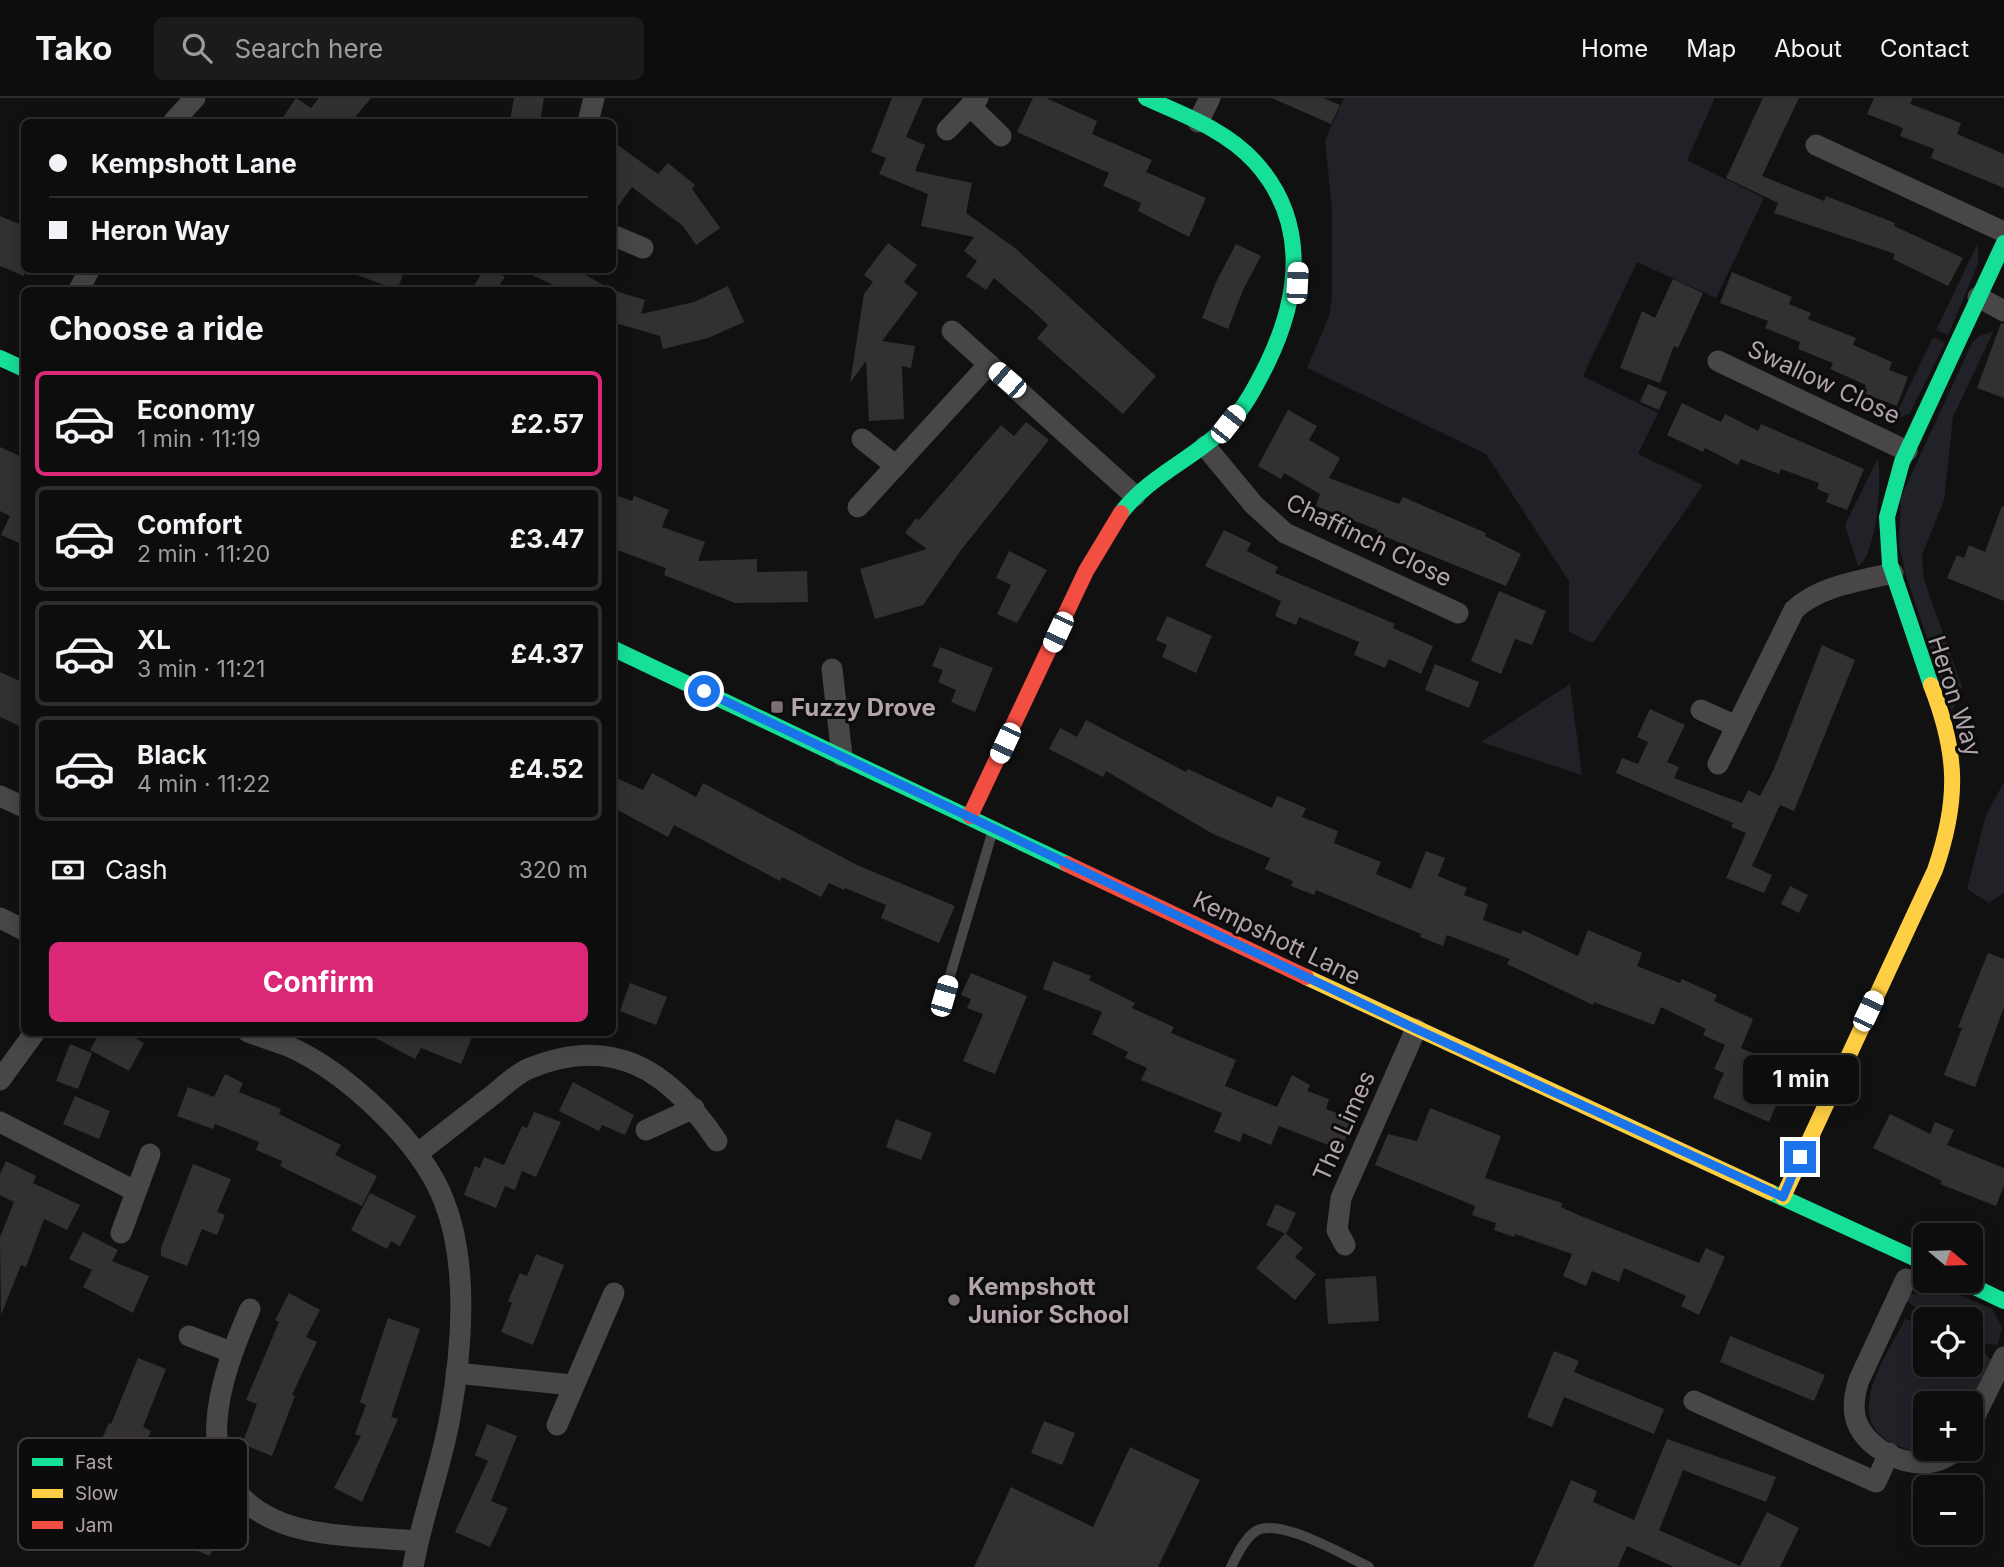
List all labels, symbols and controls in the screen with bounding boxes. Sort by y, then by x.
search box [154,17,644,80]
text: Tako [35,28,112,68]
icon: search [178,29,216,67]
text: Search here [234,33,383,64]
text: Home [1581,34,1648,63]
text: Map [1686,34,1736,63]
text: About [1774,34,1842,63]
text: Contact [1880,34,1969,63]
text: Kempshott Lane [91,148,297,179]
text: Heron Way [91,215,230,246]
car [1286,261,1309,305]
text: Choose a ride [49,309,264,348]
street label: Swallow Close [1743,334,1905,430]
car [985,358,1030,402]
icon: car [53,392,116,455]
text: Economy [137,394,255,425]
car [1207,401,1250,447]
text: £2.57 [511,408,584,439]
text: 1 min · 11:19 [137,425,261,453]
street label: Chaffinch Close [1281,487,1457,593]
icon: car [53,507,116,570]
text: Comfort [137,509,242,540]
text: £3.47 [510,523,584,554]
text: 2 min · 11:20 [137,540,270,568]
car [1040,609,1077,655]
icon: car [53,622,116,685]
text: XL [137,624,171,655]
street label: Heron Way [1922,632,1988,760]
text: £4.37 [511,638,584,669]
text: 3 min · 11:21 [137,655,265,683]
route start [688,675,720,707]
place label: Fuzzy Drove [791,693,936,722]
marker: Fuzzy Drove [769,699,785,715]
car [987,720,1024,766]
icon: car [53,737,116,800]
text: Black [137,739,207,770]
text: £4.52 [509,753,584,784]
text: 4 min · 11:22 [137,770,271,798]
icon: cash [49,851,87,889]
text: Cash [105,854,168,885]
text: 320 m [519,856,588,884]
street label: Kempshott Lane [1188,885,1366,991]
button: Confirm [49,942,588,1022]
car [929,973,960,1019]
car [1850,988,1887,1034]
callout: 1 min [1742,1056,1858,1104]
text: 1 min [1773,1065,1829,1093]
street label: The Limes [1307,1066,1381,1186]
route end [1784,1141,1816,1173]
north arrow [1913,1223,1983,1293]
map controls [1913,1223,1983,1545]
place label: Kempshott Junior School [968,1272,1129,1329]
marker: Kempshott Junior School [946,1292,962,1308]
button: locate [1913,1307,1983,1377]
button: + [1913,1391,1983,1461]
legend [18,1438,248,1550]
text: Fast [75,1451,113,1474]
button: − [1913,1475,1983,1545]
text: Slow [75,1482,118,1505]
text: Jam [75,1514,113,1537]

